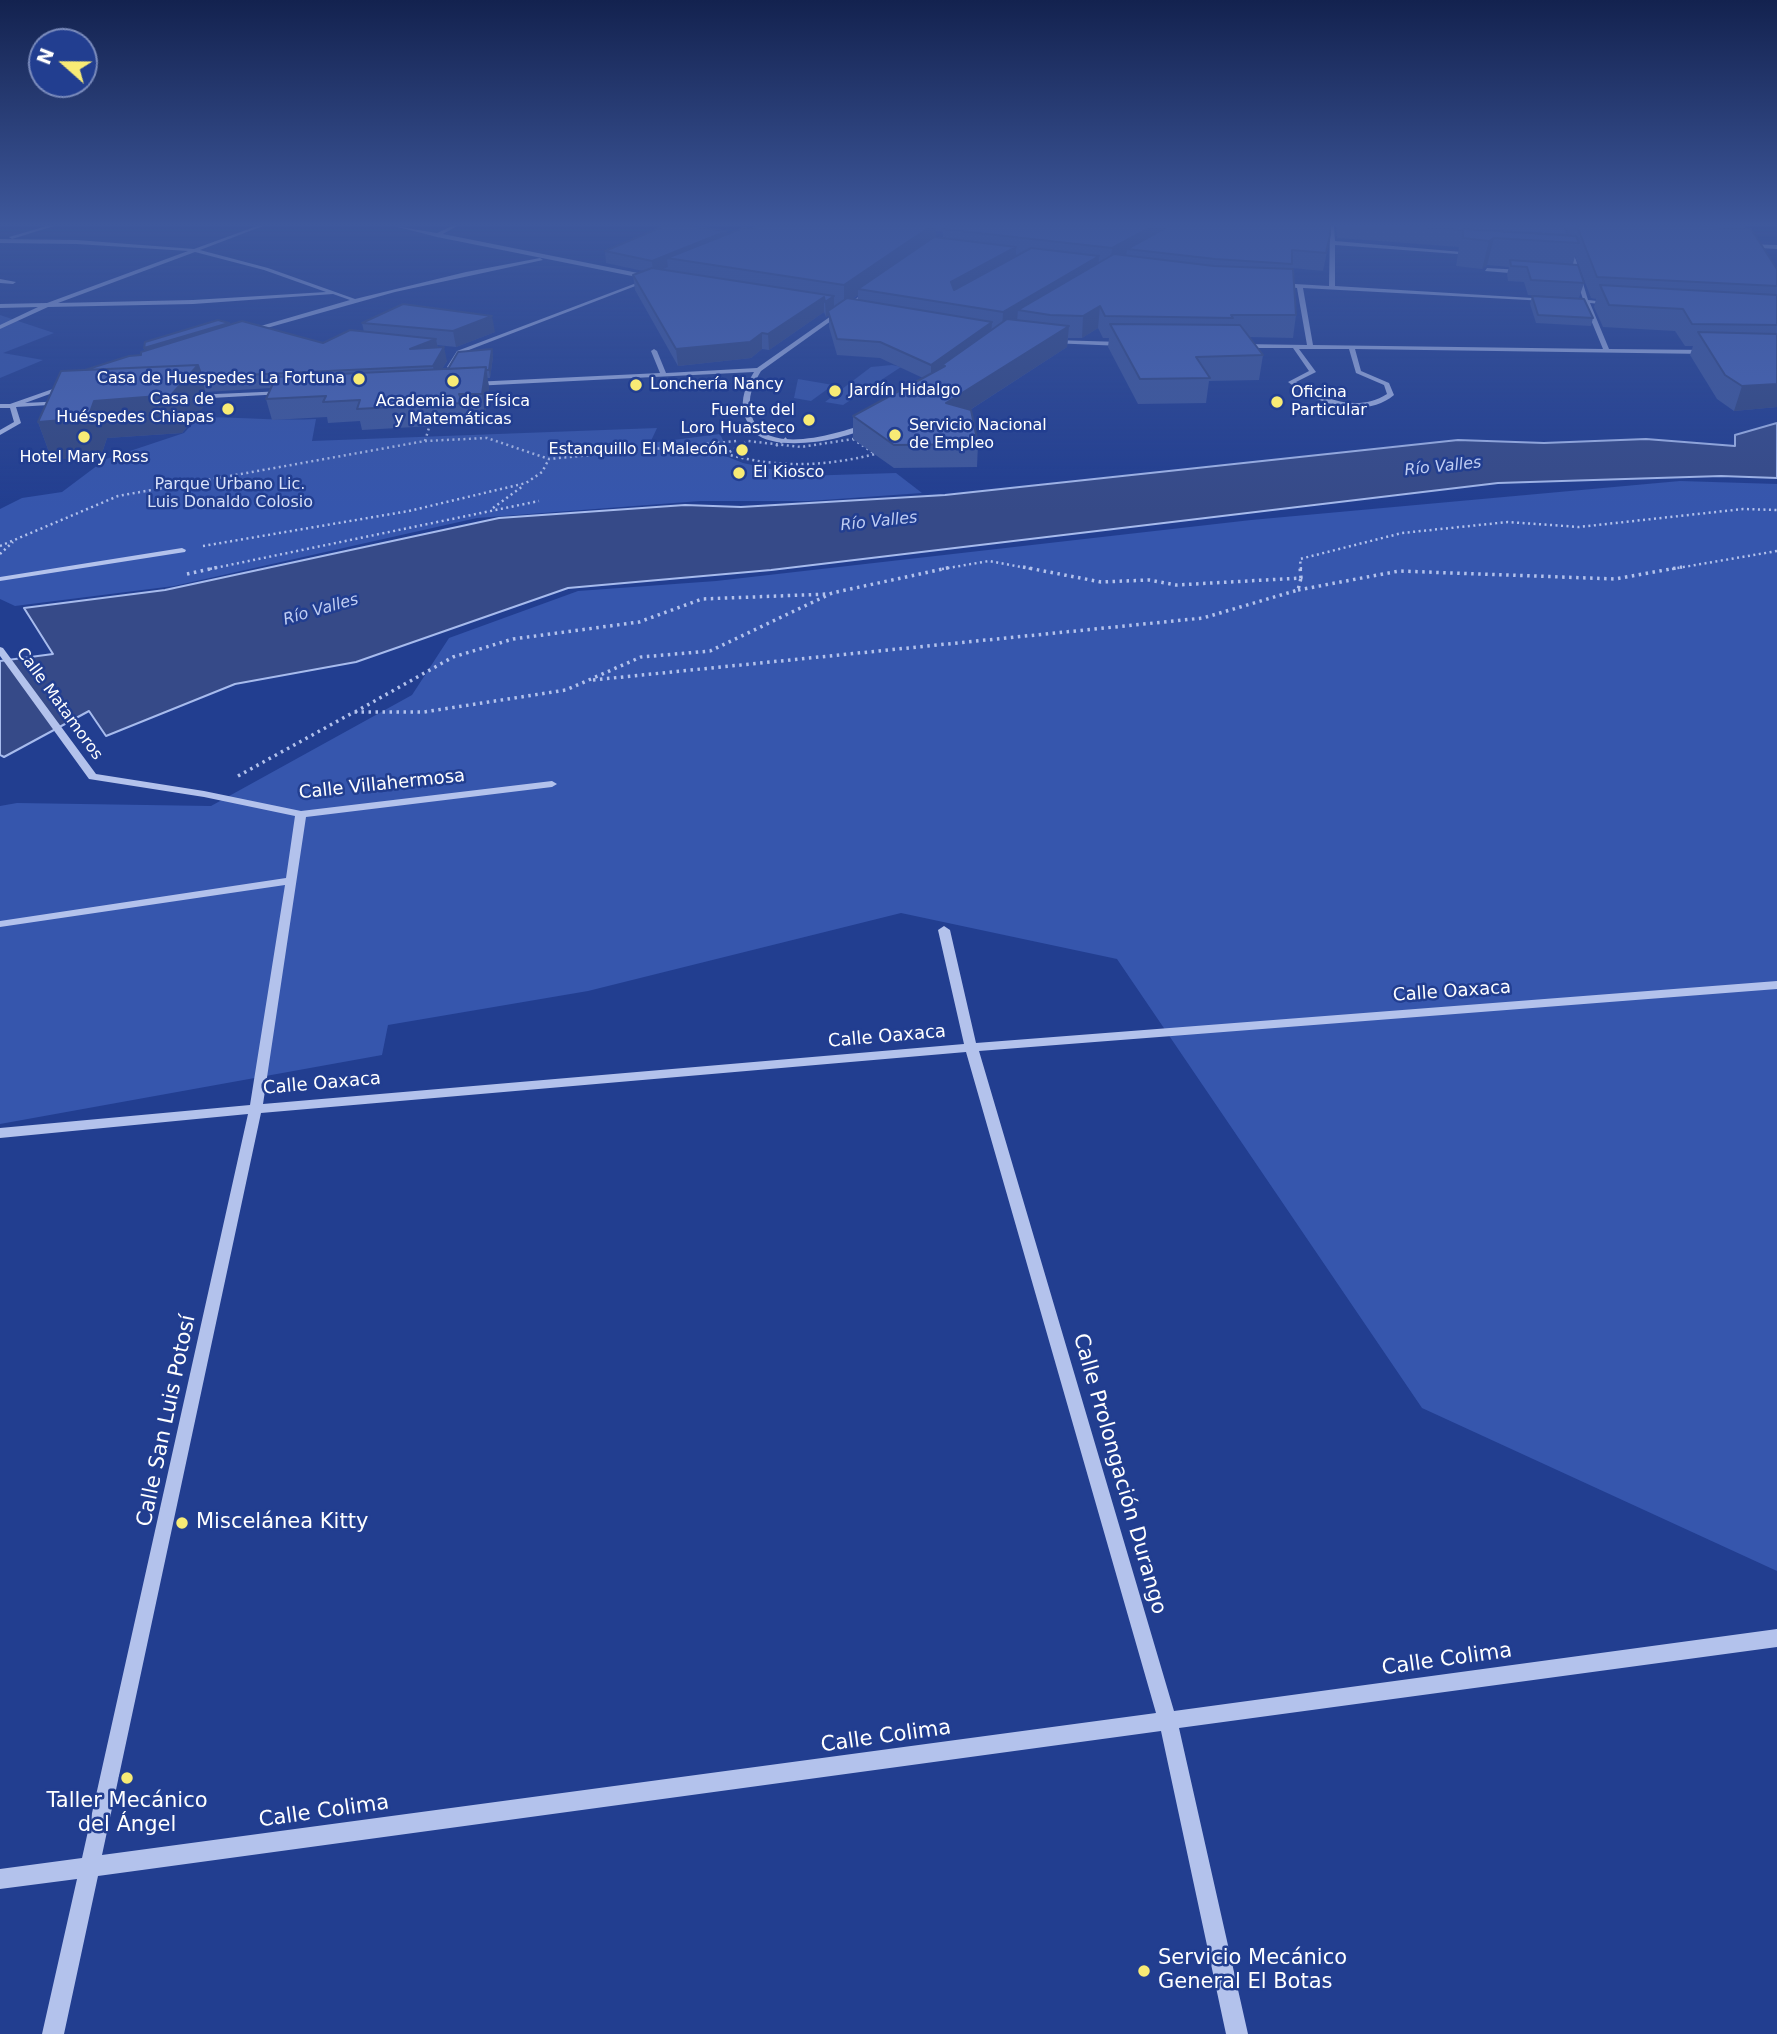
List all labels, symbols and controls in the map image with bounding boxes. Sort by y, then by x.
north arrow [28,28,98,98]
text: N [32,45,58,68]
place label: Casa de Huespedes La Fortuna [97,369,345,389]
marker: Casa de Huespedes La Fortuna [351,371,367,387]
marker: Academia de Física y Matemáticas [445,373,461,389]
place label: Lonchería Nancy [650,375,783,395]
marker: Lonchería Nancy [628,377,644,393]
place label: Jardín Hidalgo [849,381,960,401]
marker: Jardín Hidalgo [827,383,843,399]
place label: Oficina Particular [1291,383,1367,421]
place label: Casa de Huéspedes Chiapas [56,390,214,428]
place label: Academia de Física y Matemáticas [376,392,530,430]
marker: Oficina Particular [1269,394,1285,410]
marker: Casa de Huéspedes Chiapas [220,401,236,417]
place label: Fuente del Loro Huasteco [680,401,795,439]
marker: Fuente del Loro Huasteco [801,412,817,428]
place label: Servicio Nacional de Empleo [909,416,1047,454]
marker: Servicio Nacional de Empleo [887,427,903,443]
marker: Hotel Mary Ross [76,429,92,445]
place label: Estanquillo El Malecón [549,440,728,460]
marker: Estanquillo El Malecón [734,442,750,458]
place label: Hotel Mary Ross [19,448,149,468]
water label: Río Valles [1404,453,1482,481]
place label: El Kiosco [753,463,824,483]
marker: El Kiosco [731,465,747,481]
park label: Parque Urbano Lic. Luis Donaldo Colosio [147,475,313,513]
water label: Río Valles [840,508,918,536]
water label: Río Valles [281,590,361,630]
street label: Calle Matamoros [12,644,106,764]
street label: Calle Villahermosa [298,766,466,804]
street label: Calle Oaxaca [1392,977,1512,1007]
street label: Calle Oaxaca [827,1021,947,1053]
street label: Calle Oaxaca [262,1068,382,1100]
street label: Calle San Luis Potosí [132,1313,202,1529]
street label: Calle Prolongación Durango [1067,1331,1171,1617]
place label: Miscelánea Kitty [196,1510,368,1536]
marker: Miscelánea Kitty [174,1515,190,1531]
street label: Calle Colima [1380,1638,1514,1682]
street label: Calle Colima [819,1715,953,1759]
marker: Taller Mecánico del Ángel [119,1770,135,1786]
place label: Taller Mecánico del Ángel [46,1789,208,1839]
street label: Calle Colima [257,1790,391,1834]
place label: Servicio Mecánico General El Botas [1158,1946,1347,1996]
marker: Servicio Mecánico General El Botas [1136,1963,1152,1979]

